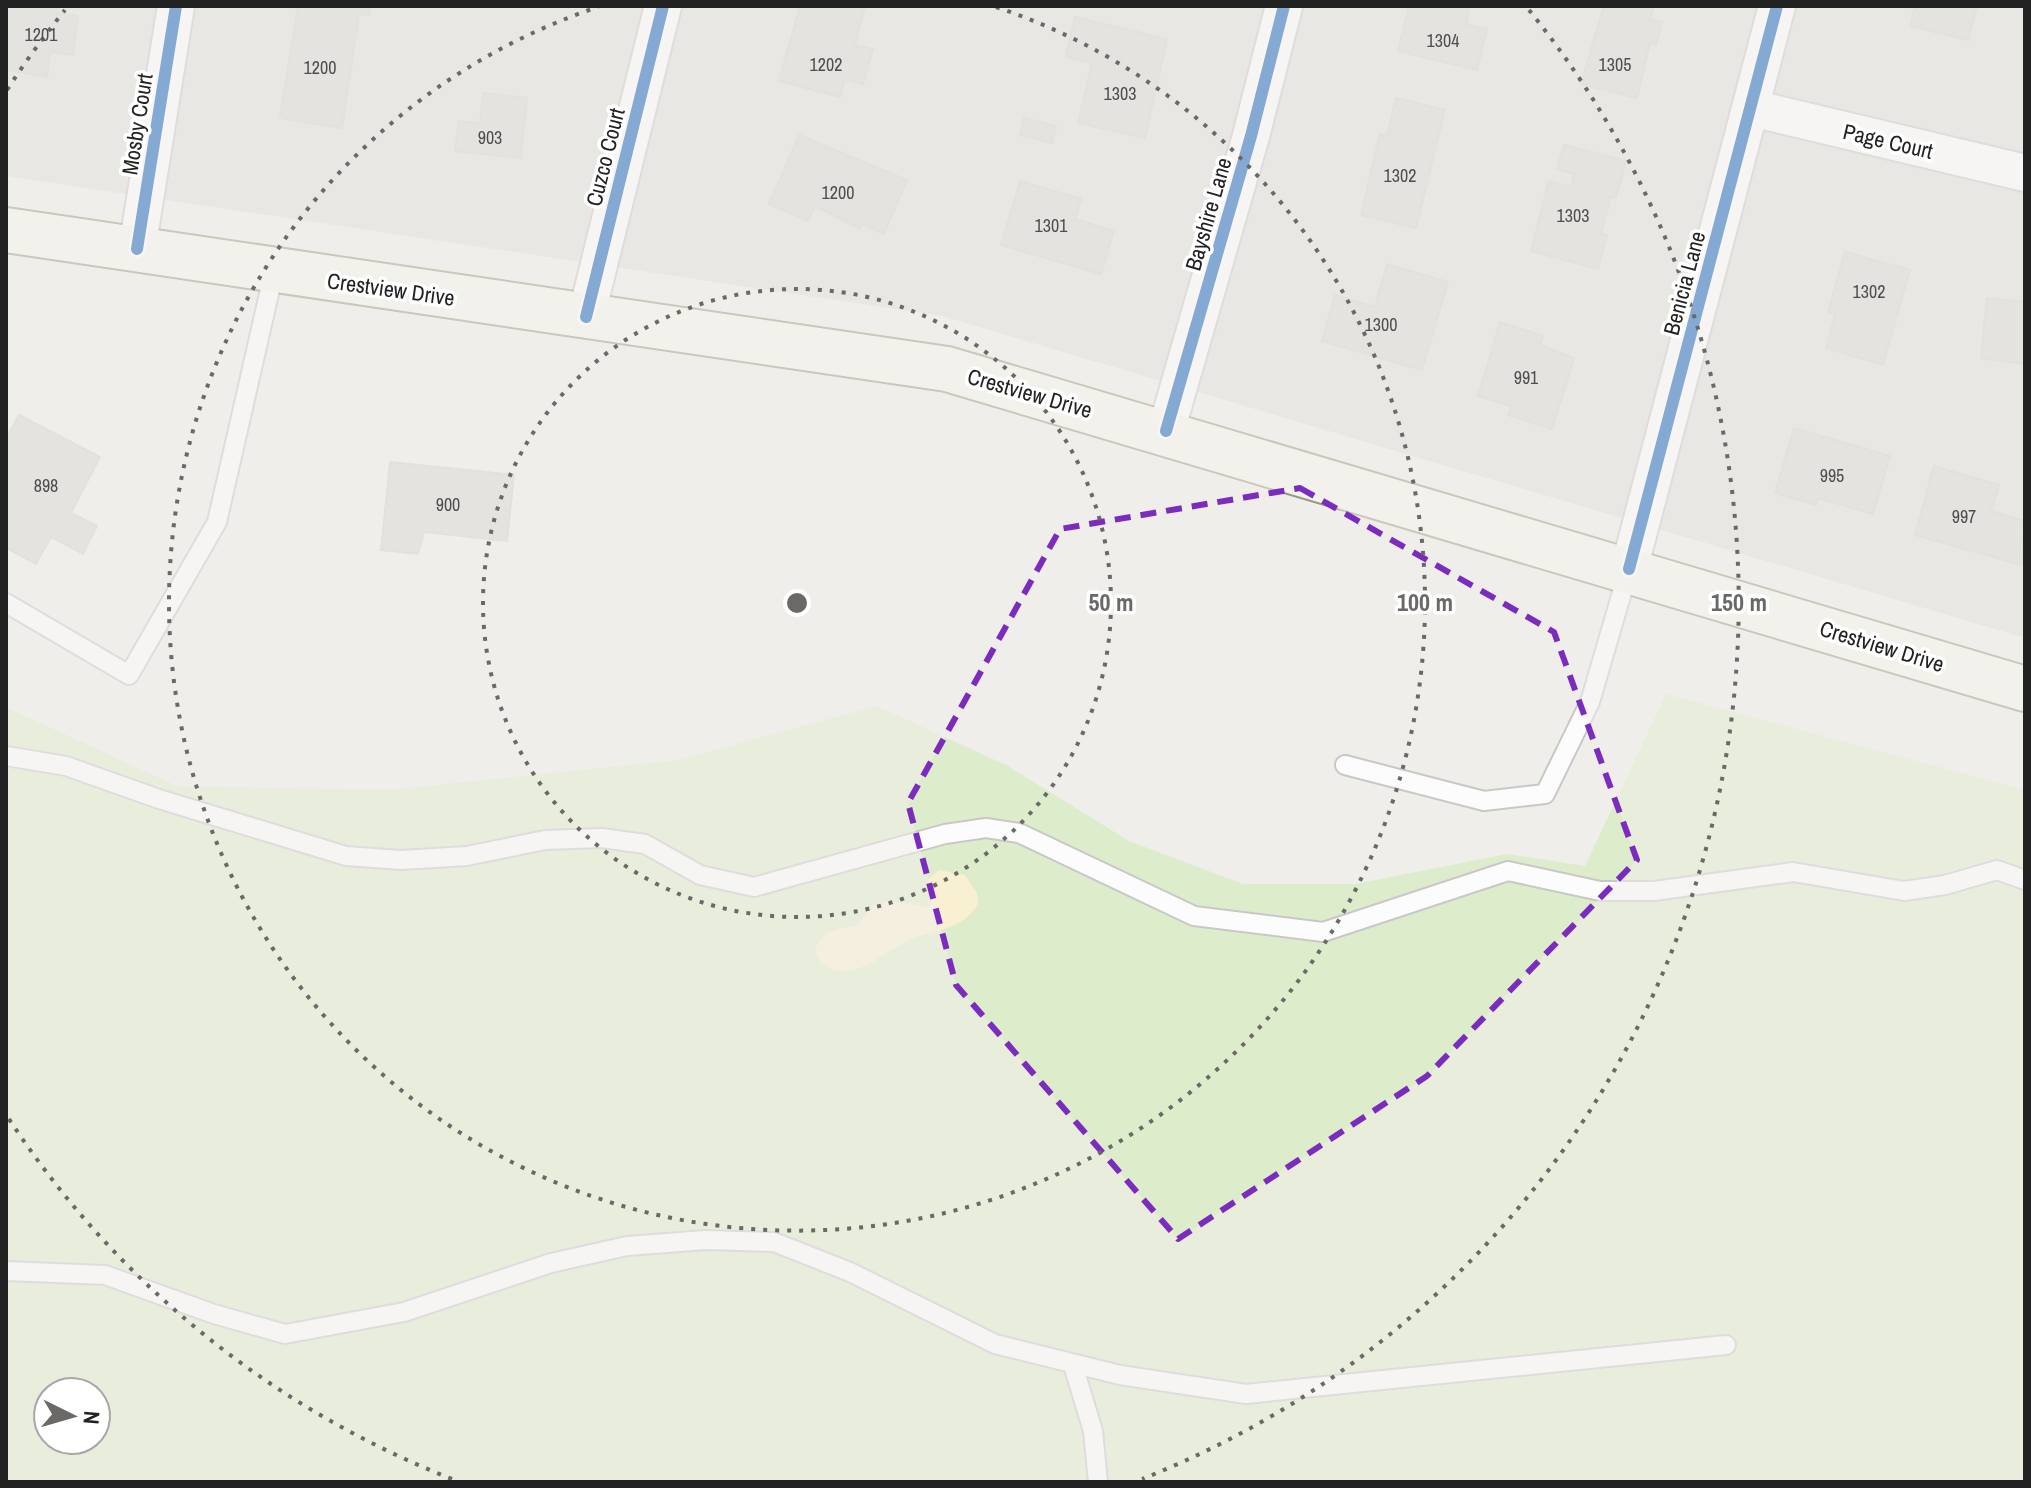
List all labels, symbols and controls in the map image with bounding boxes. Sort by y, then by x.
house number: 1201 [25,22,58,47]
house number: 1304 [1427,28,1459,53]
house number: 1202 [810,52,842,77]
house number: 1305 [1599,52,1631,77]
house number: 1200 [304,55,336,80]
street label: Mosby Court [114,71,160,177]
house number: 1303 [1104,81,1136,106]
street label: Cuzco Court [578,105,632,209]
street label: Page Court [1840,116,1936,166]
house number: 903 [478,125,502,150]
street label: Bayshire Lane [1178,154,1238,274]
house number: 1302 [1384,163,1416,188]
house number: 1200 [822,180,854,205]
house number: 1303 [1557,203,1589,228]
house number: 1301 [1035,213,1068,238]
street label: Benicia Lane [1656,228,1712,338]
street label: Crestview Drive [325,265,457,313]
house number: 1302 [1853,279,1885,304]
house number: 1300 [1365,312,1397,337]
street label: Crestview Drive [964,361,1096,425]
house number: 991 [1514,365,1539,390]
house number: 995 [1820,463,1844,488]
house number: 898 [34,473,58,498]
house number: 900 [436,492,460,517]
house number: 997 [1952,504,1976,529]
text: 50 m [1089,586,1133,618]
text: 100 m [1397,586,1453,618]
text: 150 m [1711,586,1767,618]
centre of rings [783,589,811,617]
street label: Crestview Drive [1816,613,1948,679]
north arrow [32,1376,112,1456]
text: N [76,1410,107,1426]

